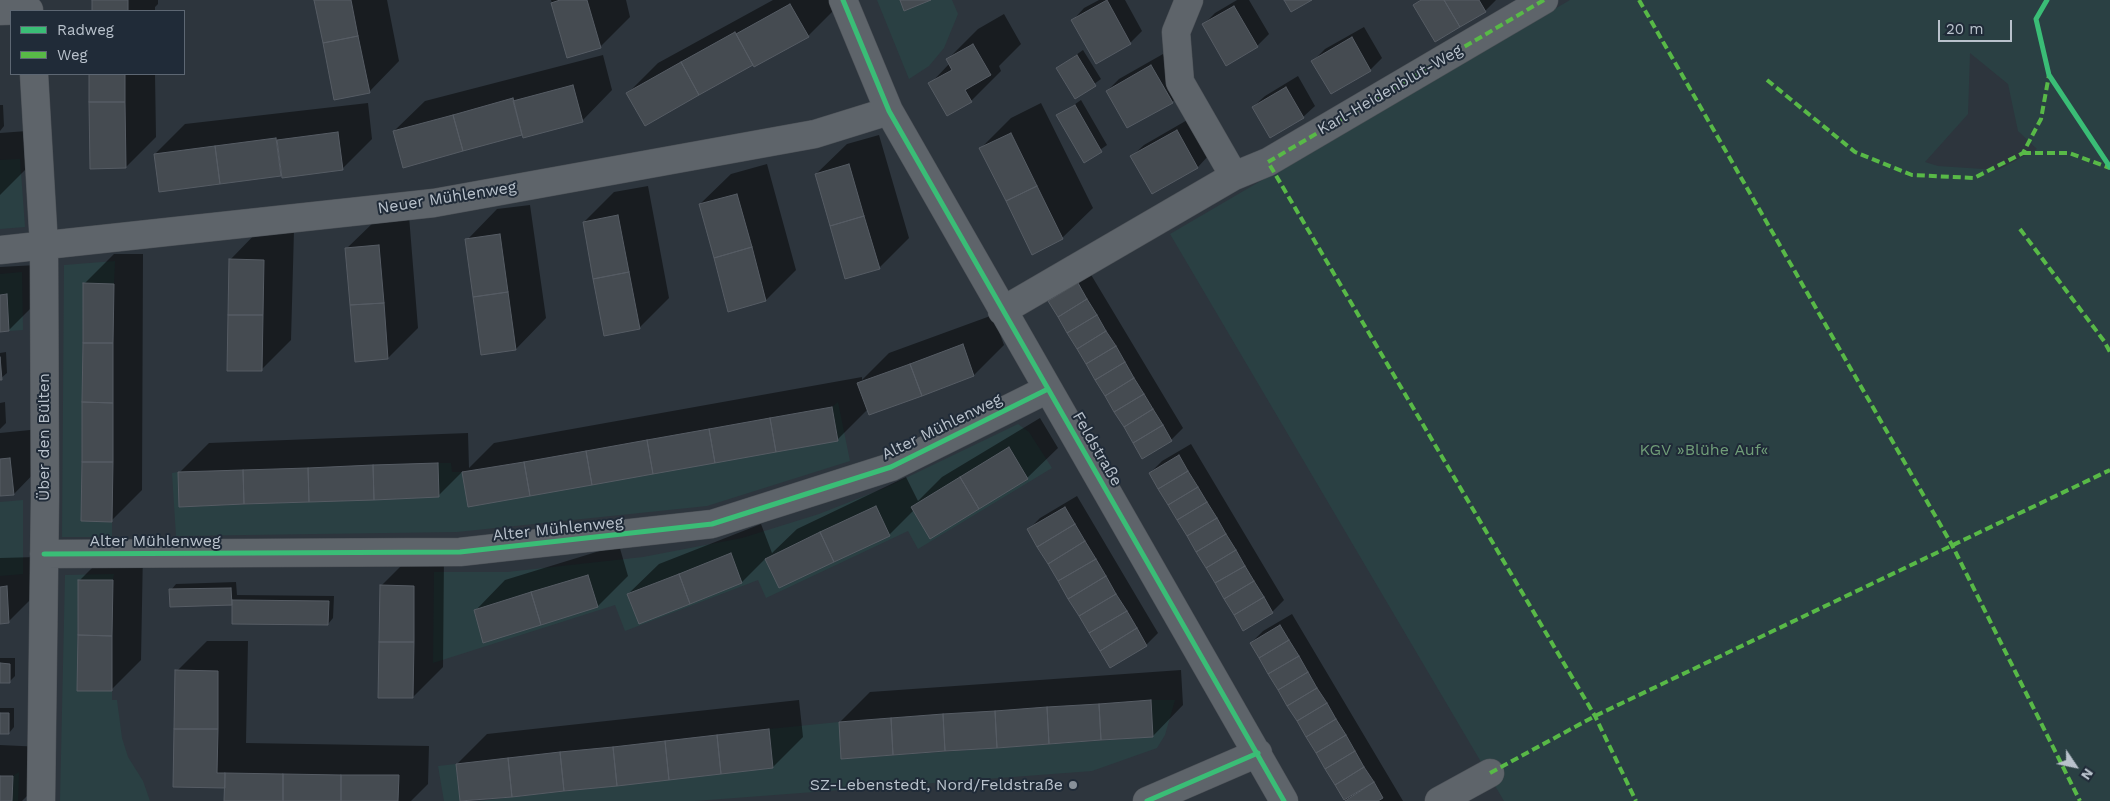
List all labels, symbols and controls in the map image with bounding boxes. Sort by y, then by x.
legend [10,10,185,75]
scale bar [1940,10,2014,42]
text: 20 m [1946,20,1984,38]
text: Radweg [57,21,114,39]
street label: Karl-Heidenblut-Weg [1314,41,1466,139]
text: Weg [57,46,88,64]
street label: Neuer Mühlenweg [376,178,518,218]
street label: Über den Bülten [34,373,54,501]
street label: Alter Mühlenweg [879,390,1005,464]
street label: Feldstraße [1068,408,1126,490]
park label: KGV »Blühe Auf« [1640,440,1768,460]
street label: Alter Mühlenweg [492,513,624,545]
street label: Alter Mühlenweg [89,531,221,551]
north arrow [2050,741,2100,791]
text: N [2078,766,2097,783]
place label: SZ-Lebenstedt, Nord/Feldstraße [810,775,1063,795]
marker: SZ-Lebenstedt, Nord/Feldstraße [1067,779,1079,791]

